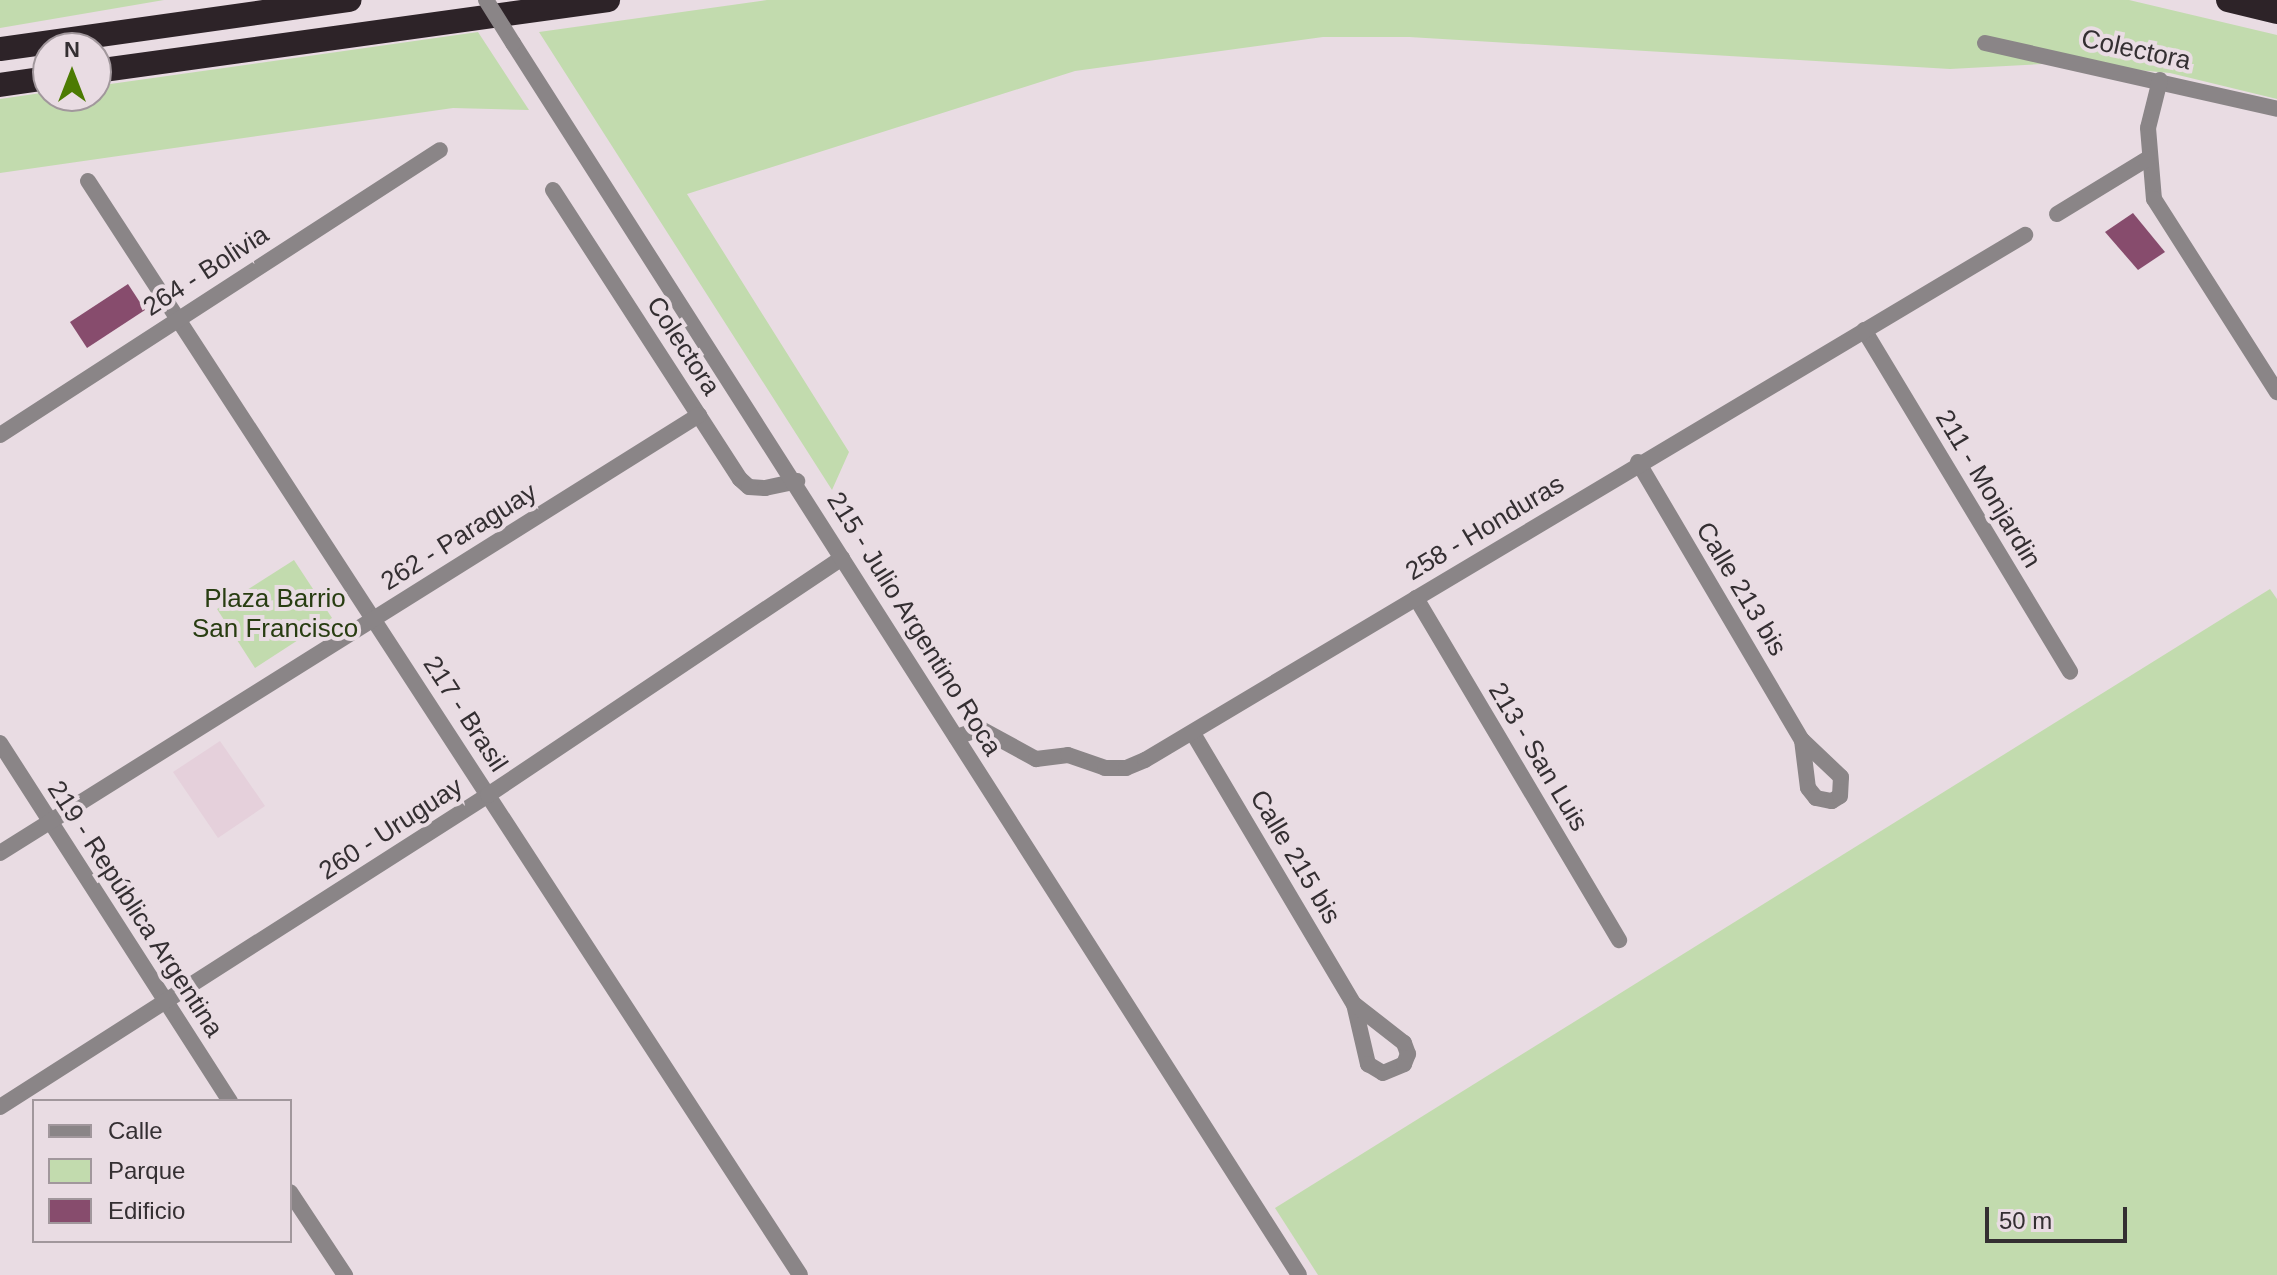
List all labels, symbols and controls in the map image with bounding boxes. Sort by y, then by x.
street label: Colectora [2078,23,2194,77]
north arrow [32,32,112,112]
text: N [64,37,80,62]
street label: 264 - Bolivia [138,219,274,323]
street label: Colectora [640,291,726,401]
street label: 211 - Monjardin [1929,404,2047,574]
street label: 258 - Honduras [1400,468,1570,588]
street label: 262 - Paraguay [375,477,543,597]
street label: 215 - Julio Argentino Roca [820,486,1008,762]
street label: Calle 213 bis [1689,517,1793,661]
park label: Plaza Barrio San Francisco [192,583,358,644]
street label: 217 - Brasil [416,650,514,778]
street label: 213 - San Luis [1481,677,1595,837]
street label: 260 - Uruguay [313,771,469,887]
street label: 219 - República Argentina [40,774,230,1044]
street label: Calle 215 bis [1243,785,1347,929]
legend [32,1099,292,1243]
text: Calle [108,1117,163,1144]
text: Parque [108,1157,185,1184]
scale bar [1989,1191,2131,1241]
text: Edificio [108,1197,185,1224]
text: 50 m [1999,1207,2052,1234]

